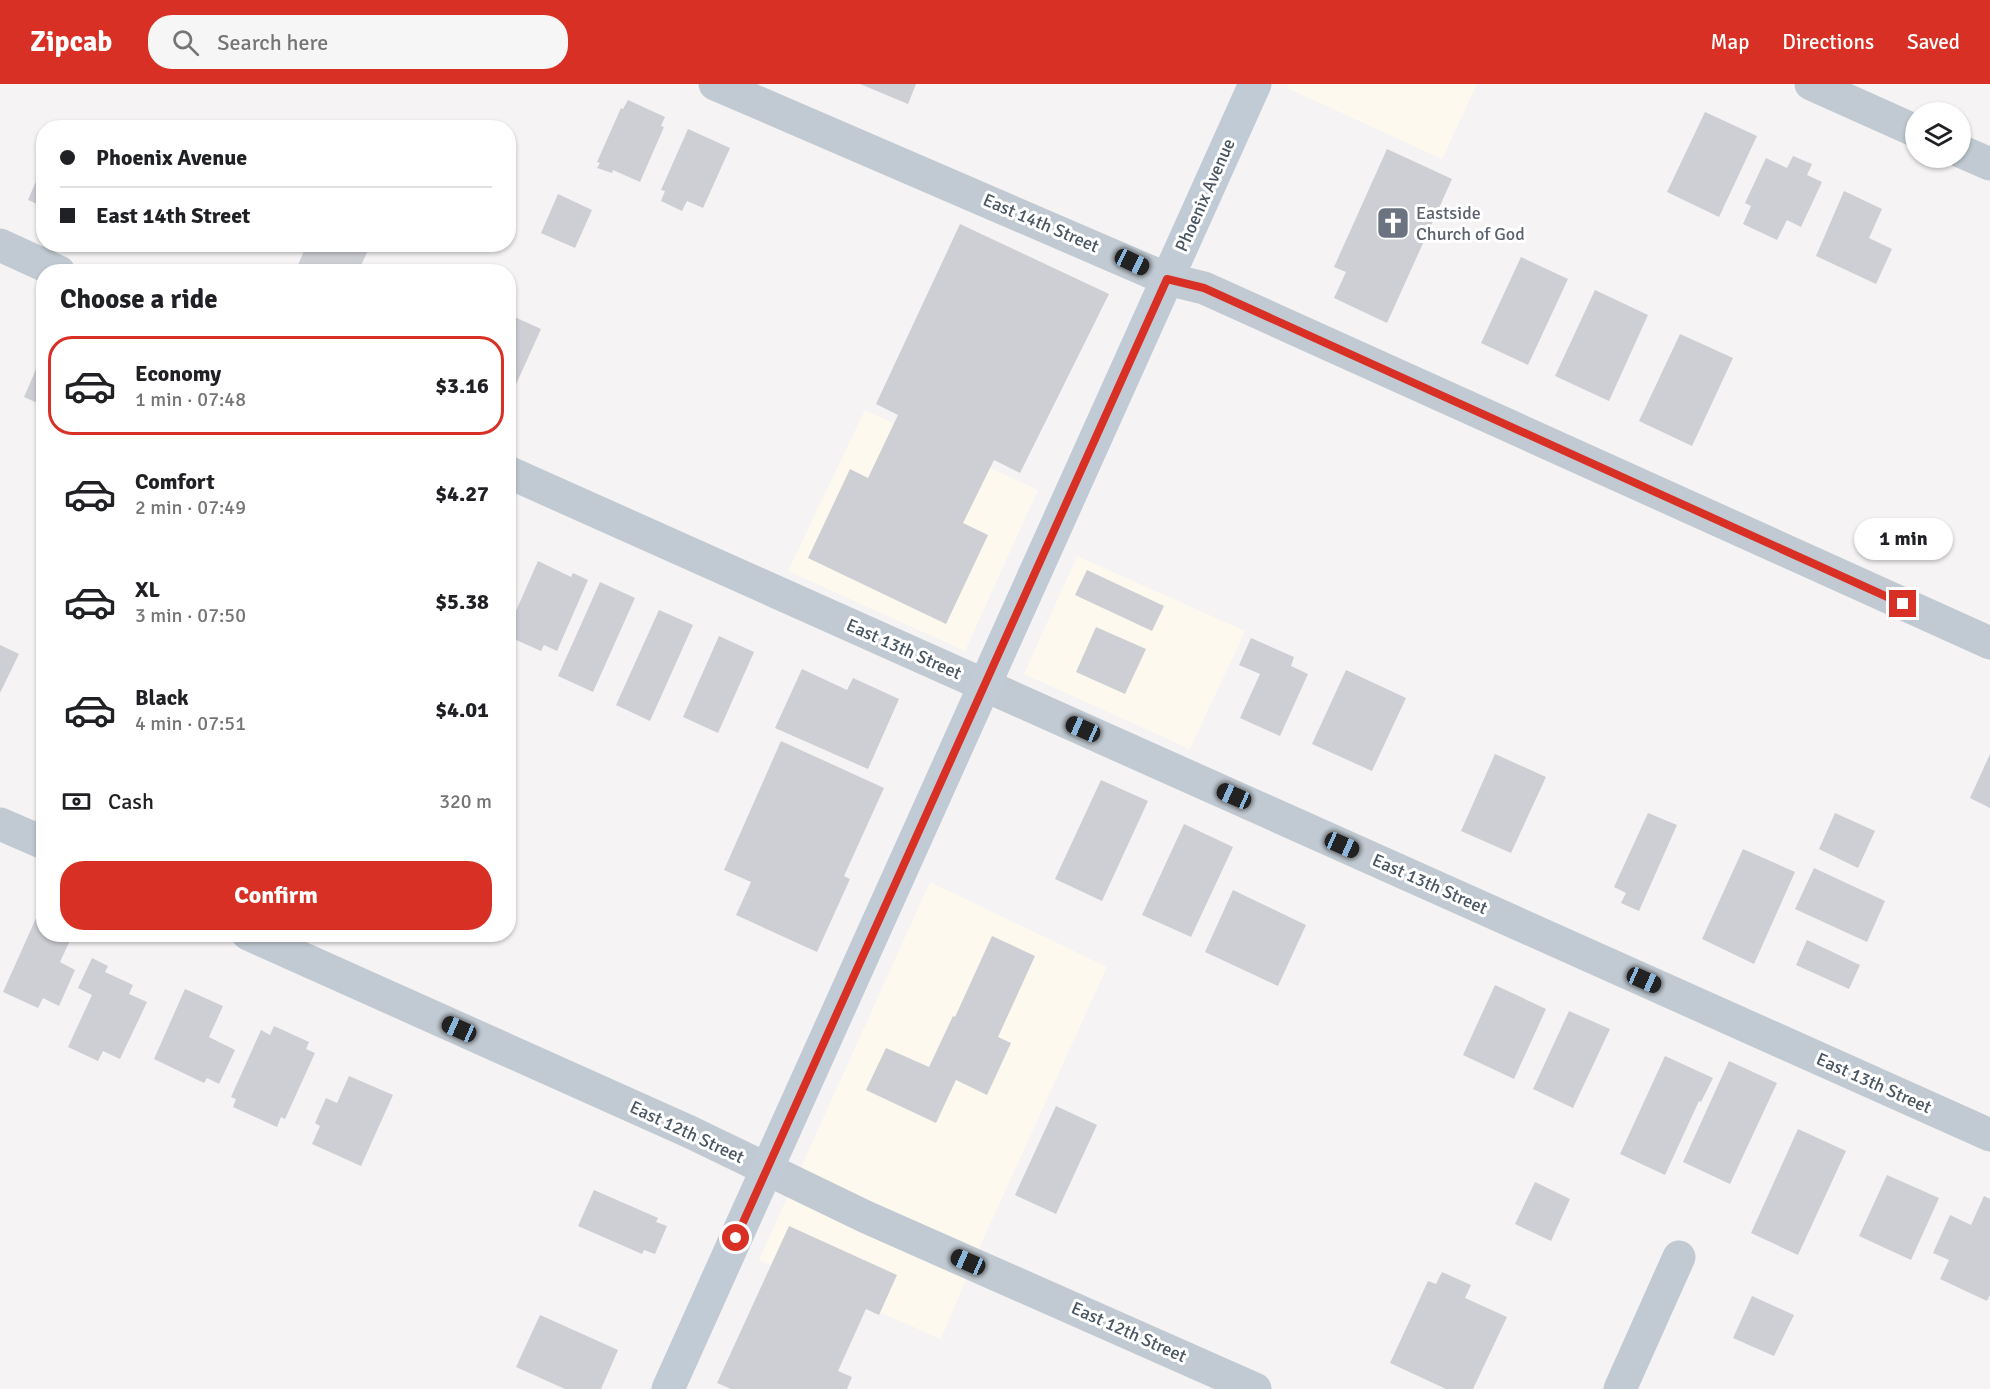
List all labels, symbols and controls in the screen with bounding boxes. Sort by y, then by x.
search box [148,15,568,69]
text: Zipcab [30,25,112,59]
icon: search [169,26,202,59]
text: Search here [217,29,328,56]
text: Map [1711,29,1749,55]
text: Directions [1782,29,1874,55]
text: Saved [1907,29,1960,55]
map controls [1905,102,1971,168]
button: layers [1905,102,1971,168]
street label: Phoenix Avenue [1170,135,1240,255]
text: Phoenix Avenue [96,144,247,171]
street label: East 14th Street [980,189,1102,257]
text: East 14th Street [96,202,250,229]
place label: Eastside Church of God [1416,202,1525,245]
church icon: Eastside Church of God [1375,205,1411,241]
car [1112,246,1152,278]
text: Choose a ride [60,283,218,316]
icon: car [63,359,117,413]
text: Economy [135,360,221,387]
text: $3.16 [435,372,489,399]
text: 1 min · 07:48 [135,387,246,412]
icon: car [63,467,117,521]
text: Comfort [135,468,215,495]
text: $4.27 [435,480,489,507]
text: 2 min · 07:49 [135,495,246,520]
callout: 1 min [1854,517,1952,559]
text: 1 min [1879,526,1928,551]
icon: car [63,575,117,629]
text: XL [135,576,160,603]
text: $5.38 [435,588,489,615]
route end [1889,590,1916,617]
text: 3 min · 07:50 [135,603,246,628]
street label: East 13th Street [843,614,965,684]
icon: car [63,683,117,737]
text: Black [135,684,189,711]
text: $4.01 [435,696,489,723]
text: 4 min · 07:51 [135,711,246,736]
car [1063,713,1103,745]
car [1214,780,1254,812]
icon: cash [60,785,93,818]
text: Cash [108,788,154,815]
text: 320 m [439,789,492,814]
car [1322,829,1362,861]
street label: East 13th Street [1369,849,1491,919]
button: Confirm [60,861,492,930]
car [1624,964,1664,996]
car [439,1013,479,1045]
street label: East 13th Street [1813,1048,1935,1118]
street label: East 12th Street [626,1096,748,1168]
route start [722,1224,749,1251]
car [948,1246,988,1278]
street label: East 12th Street [1068,1297,1190,1367]

